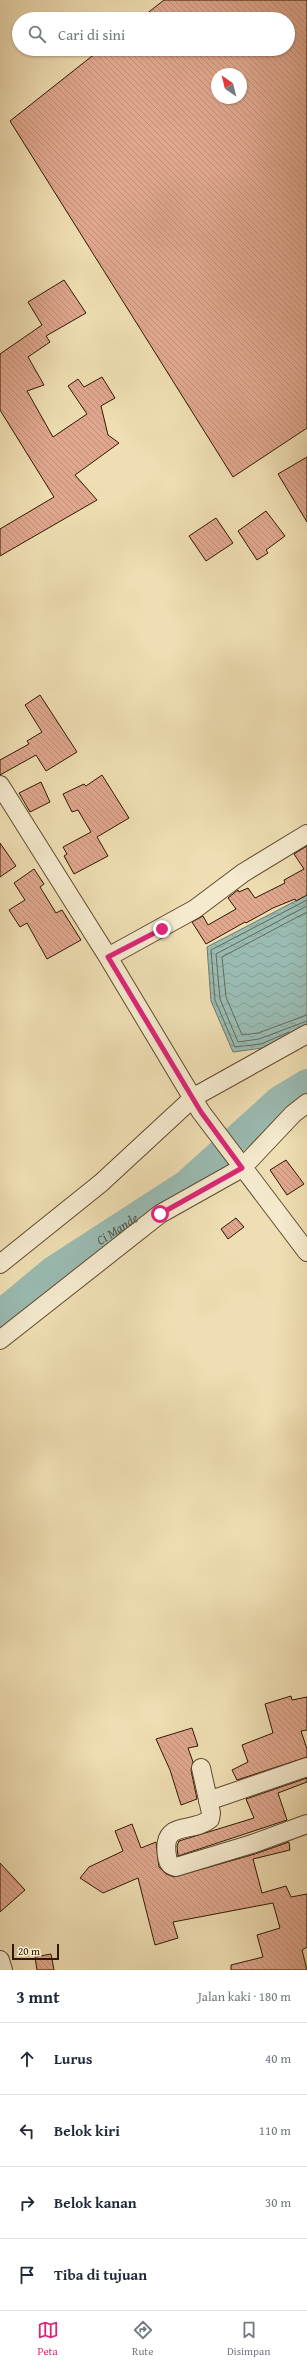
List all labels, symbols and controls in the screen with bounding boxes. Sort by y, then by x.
search box [12,12,295,56]
icon: search [26,23,48,45]
text: Cari di sini [58,24,125,45]
north arrow [211,68,247,104]
route end [153,920,171,938]
route start [151,1205,169,1223]
water label: Ci Mande [92,1208,142,1249]
scale bar [12,1942,59,1961]
text: 20 m [18,1943,40,1959]
text: 3 mnt [16,1984,60,2009]
text: Jalan kaki · 180 m [198,1987,291,2006]
icon: ahead [16,2048,38,2070]
text: Lurus [54,2048,92,2069]
text: 40 m [265,2049,291,2068]
icon: left [16,2120,38,2142]
text: Belok kiri [54,2120,120,2141]
text: 110 m [259,2121,291,2140]
icon: right [16,2192,38,2214]
text: Belok kanan [54,2192,137,2213]
text: 30 m [265,2193,291,2212]
icon: arrive [16,2264,38,2286]
text: Tiba di tujuan [54,2264,147,2285]
tab: Peta [37,2319,59,2359]
tab: Rute [132,2319,154,2359]
tab: Disimpan [227,2319,270,2359]

